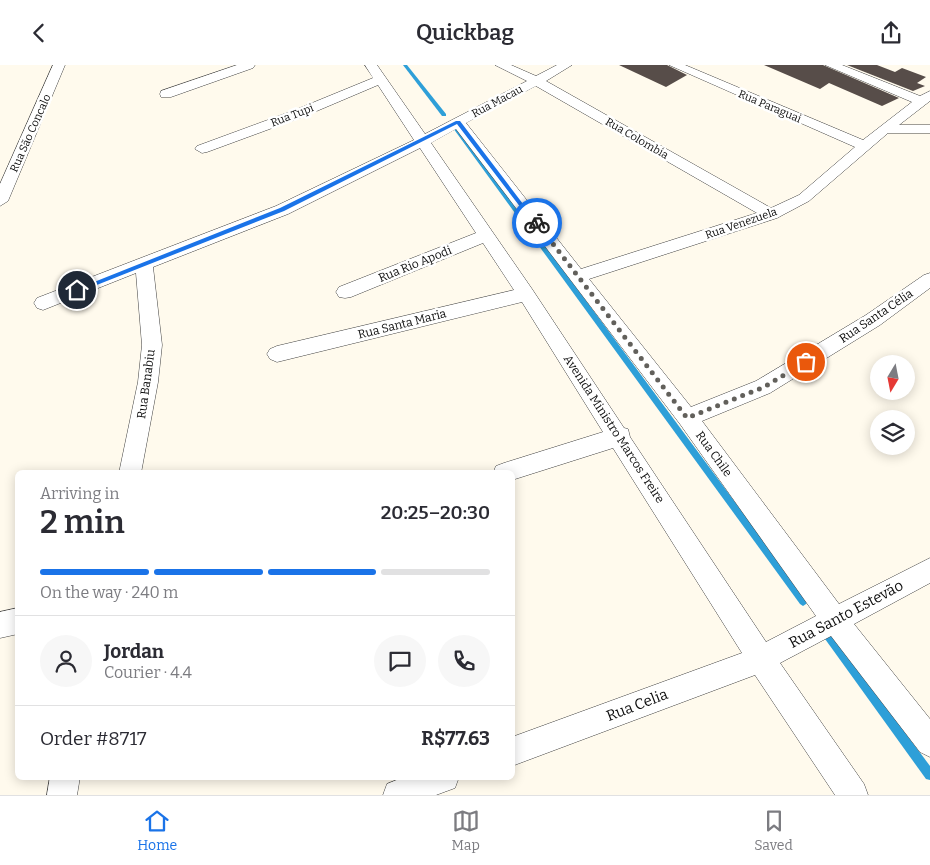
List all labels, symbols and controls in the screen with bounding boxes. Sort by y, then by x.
icon: back [25,19,53,47]
text: Quickbag [416,19,514,46]
icon: share [877,19,905,47]
street label: Rua Macau [469,82,525,120]
street label: Rua Paraguai [736,87,804,126]
street label: Rua São Concalo [7,92,53,174]
street label: Rua Tupi [269,101,316,130]
street label: Rua Colombia [603,115,671,162]
courier [512,198,562,248]
street label: Rua Venezuela [704,205,779,242]
icon: bike [523,209,551,237]
street label: Rua Rio Apodi [376,243,454,285]
pin [56,269,98,311]
icon: home [63,276,91,304]
street label: Rua Santa Célia [837,286,916,346]
street label: Rua Santa Maria [356,306,448,342]
pin [785,341,827,383]
street label: Rua Banabiu [134,348,158,420]
icon: bag [792,348,820,376]
street label: Avenida Ministro Marcos Freire [561,352,667,506]
north arrow [870,355,915,400]
map controls [870,355,915,455]
button: layers [870,410,915,455]
street label: Rua Chile [693,429,735,479]
text: Arriving in [40,484,119,503]
text: 20:25–20:30 [381,501,490,524]
text: 2 min [40,503,125,541]
street label: Rua Santo Estevão [786,576,906,652]
text: On the way · 240 m [40,583,178,602]
button: person [40,635,92,687]
button: chat [374,635,426,687]
button: phone [438,635,490,687]
text: Jordan [104,640,164,663]
text: Courier · 4.4 [104,663,192,682]
street label: Rua Celia [604,685,670,725]
text: Order #8717 [40,727,147,750]
text: R$77.63 [421,727,490,750]
tab: Home [137,807,177,854]
tab: Map [452,807,480,854]
tab: Saved [754,807,793,854]

